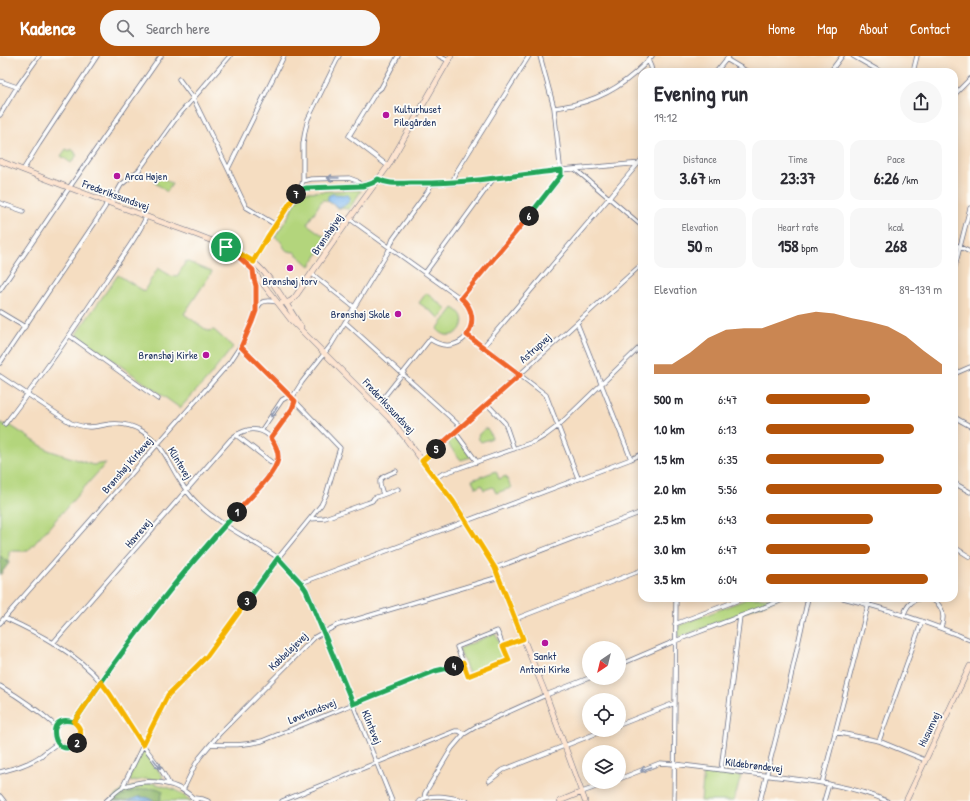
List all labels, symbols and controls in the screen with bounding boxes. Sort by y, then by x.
search box [100,10,380,46]
text: Kadence [20,15,76,41]
icon: search [114,17,136,39]
text: Search here [146,18,210,39]
text: Home [768,19,795,38]
text: Map [817,19,837,38]
text: About [859,19,888,38]
text: Contact [910,19,950,38]
text: Evening run [654,78,748,108]
button: share [900,81,942,123]
place label: Kulturhuset Pilegården [394,102,441,129]
text: 19:12 [654,108,677,126]
marker: Kulturhuset Pilegården [381,110,391,120]
text: Distance [683,152,717,166]
text: Time [788,152,808,166]
text: Pace [887,152,905,166]
text: 3.67 [679,166,706,189]
text: 23:37 [780,166,816,189]
text: 6:26 [874,166,899,189]
place label: Arca Højen [125,169,167,183]
marker: Arca Højen [112,171,122,181]
text: km [706,173,721,187]
text: /km [899,173,918,187]
one-way arrow [327,174,340,182]
street label: Frederikssundsvej [80,176,151,214]
pin: 7 [286,184,306,204]
text: 7 [293,187,299,201]
pin: 6 [519,206,539,226]
text: 6 [527,209,531,223]
street label: Brønshøjvej [308,211,346,257]
text: Elevation [682,220,718,234]
text: Heart rate [777,220,819,234]
text: kcal [888,220,904,234]
pin [209,230,243,264]
text: 50 [688,234,702,257]
text: 158 [778,234,799,257]
text: 268 [885,234,907,257]
icon: arrive [215,236,237,258]
text: m [702,241,712,255]
text: bpm [799,241,818,255]
marker: Brønshøj torv [285,263,295,273]
place label: Brønshøj torv [263,274,318,288]
text: Elevation [654,280,697,298]
text: 89–139 m [899,280,942,298]
place label: Brønshøj Skole [331,307,391,321]
marker: Brønshøj Skole [393,309,403,319]
street label: Astrupvej [516,330,554,366]
place label: Brønshøj Kirke [139,348,199,362]
marker: Brønshøj Kirke [201,350,211,360]
street label: Frederikssundsvej [359,375,418,437]
text: 500 m [654,390,683,408]
text: 6:47 [718,390,738,408]
one-way arrow [270,406,278,417]
text: 1.0 km [654,420,685,438]
text: 6:13 [718,420,737,438]
street label: Brønshøj Kirkevej [99,434,155,496]
pin: 5 [426,439,446,459]
text: 5 [434,442,438,456]
street label: Klintevej [165,444,195,482]
text: 1.5 km [654,450,684,468]
text: 6:35 [718,450,738,468]
text: 2.0 km [654,480,686,498]
text: 5:56 [718,480,737,498]
pin: 1 [227,502,247,522]
text: 1 [235,505,239,519]
text: 2.5 km [654,510,686,528]
text: 6:43 [718,510,737,528]
street label: Havrevej [122,516,154,550]
text: 3.0 km [654,540,686,558]
text: 6:47 [718,540,738,558]
text: 3.5 km [654,570,685,588]
text: 6:04 [718,570,737,588]
pin: 3 [237,591,257,611]
text: 3 [245,594,249,608]
street label: Kabbelejevej [265,629,311,673]
marker: Sankt Antoni Kirke [540,638,550,648]
north arrow [582,641,626,685]
map controls [582,641,626,789]
place label: Sankt Antoni Kirke [520,649,571,676]
pin: 4 [444,656,464,676]
text: 4 [452,659,456,673]
button: locate [582,693,626,737]
street label: Løvetandsvej [286,695,338,727]
street label: Klintevej [359,708,385,746]
street label: Husumvej [915,709,943,749]
pin: 2 [67,733,87,753]
text: 2 [74,736,80,750]
button: layers [582,745,626,789]
street label: Kildebrøndevej [724,755,784,775]
one-way arrow [153,758,161,769]
one-way arrow [640,765,652,773]

